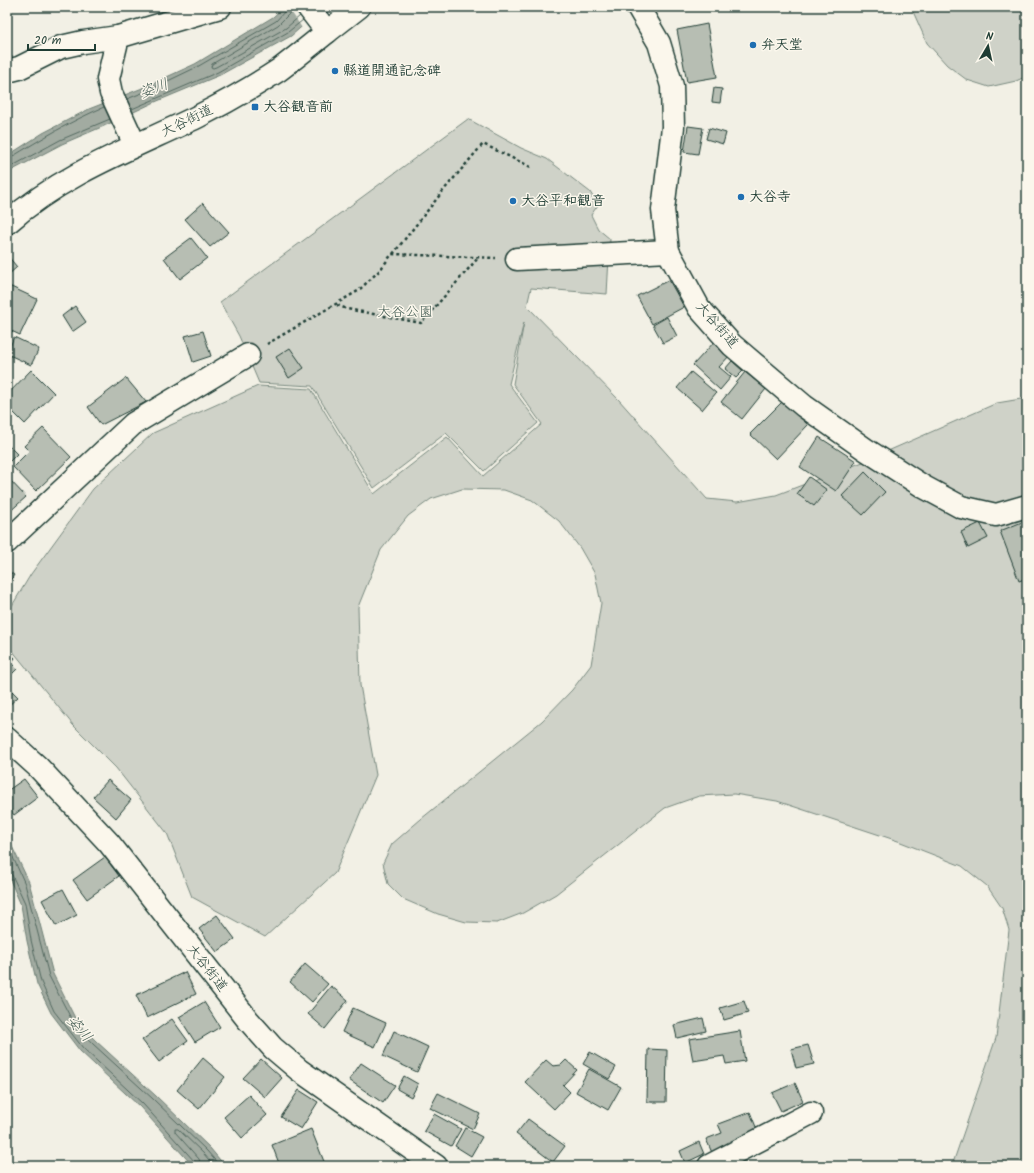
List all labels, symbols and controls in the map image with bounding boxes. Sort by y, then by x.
scale bar [28,26,95,52]
north arrow [968,26,1008,66]
text: N [985,28,994,47]
text: 20 m [34,31,62,50]
place label: 弁天堂 [761,34,803,56]
marker: 弁天堂 [748,40,758,50]
place label: 縣道開通記念碑 [343,60,441,82]
marker: 縣道開通記念碑 [330,66,340,76]
water label: 姿川 [136,73,172,105]
place label: 大谷観音前 [263,96,333,118]
street label: 大谷街道 [157,99,217,143]
marker: 大谷観音前 [250,102,260,112]
place label: 大谷寺 [749,186,791,208]
place label: 大谷平和観音 [521,190,605,212]
marker: 大谷寺 [736,192,746,202]
marker: 大谷平和観音 [508,196,518,206]
street label: 大谷街道 [690,297,744,353]
park label: 大谷公園 [377,301,433,323]
street label: 大谷街道 [181,939,233,997]
water label: 姿川 [60,1010,98,1048]

